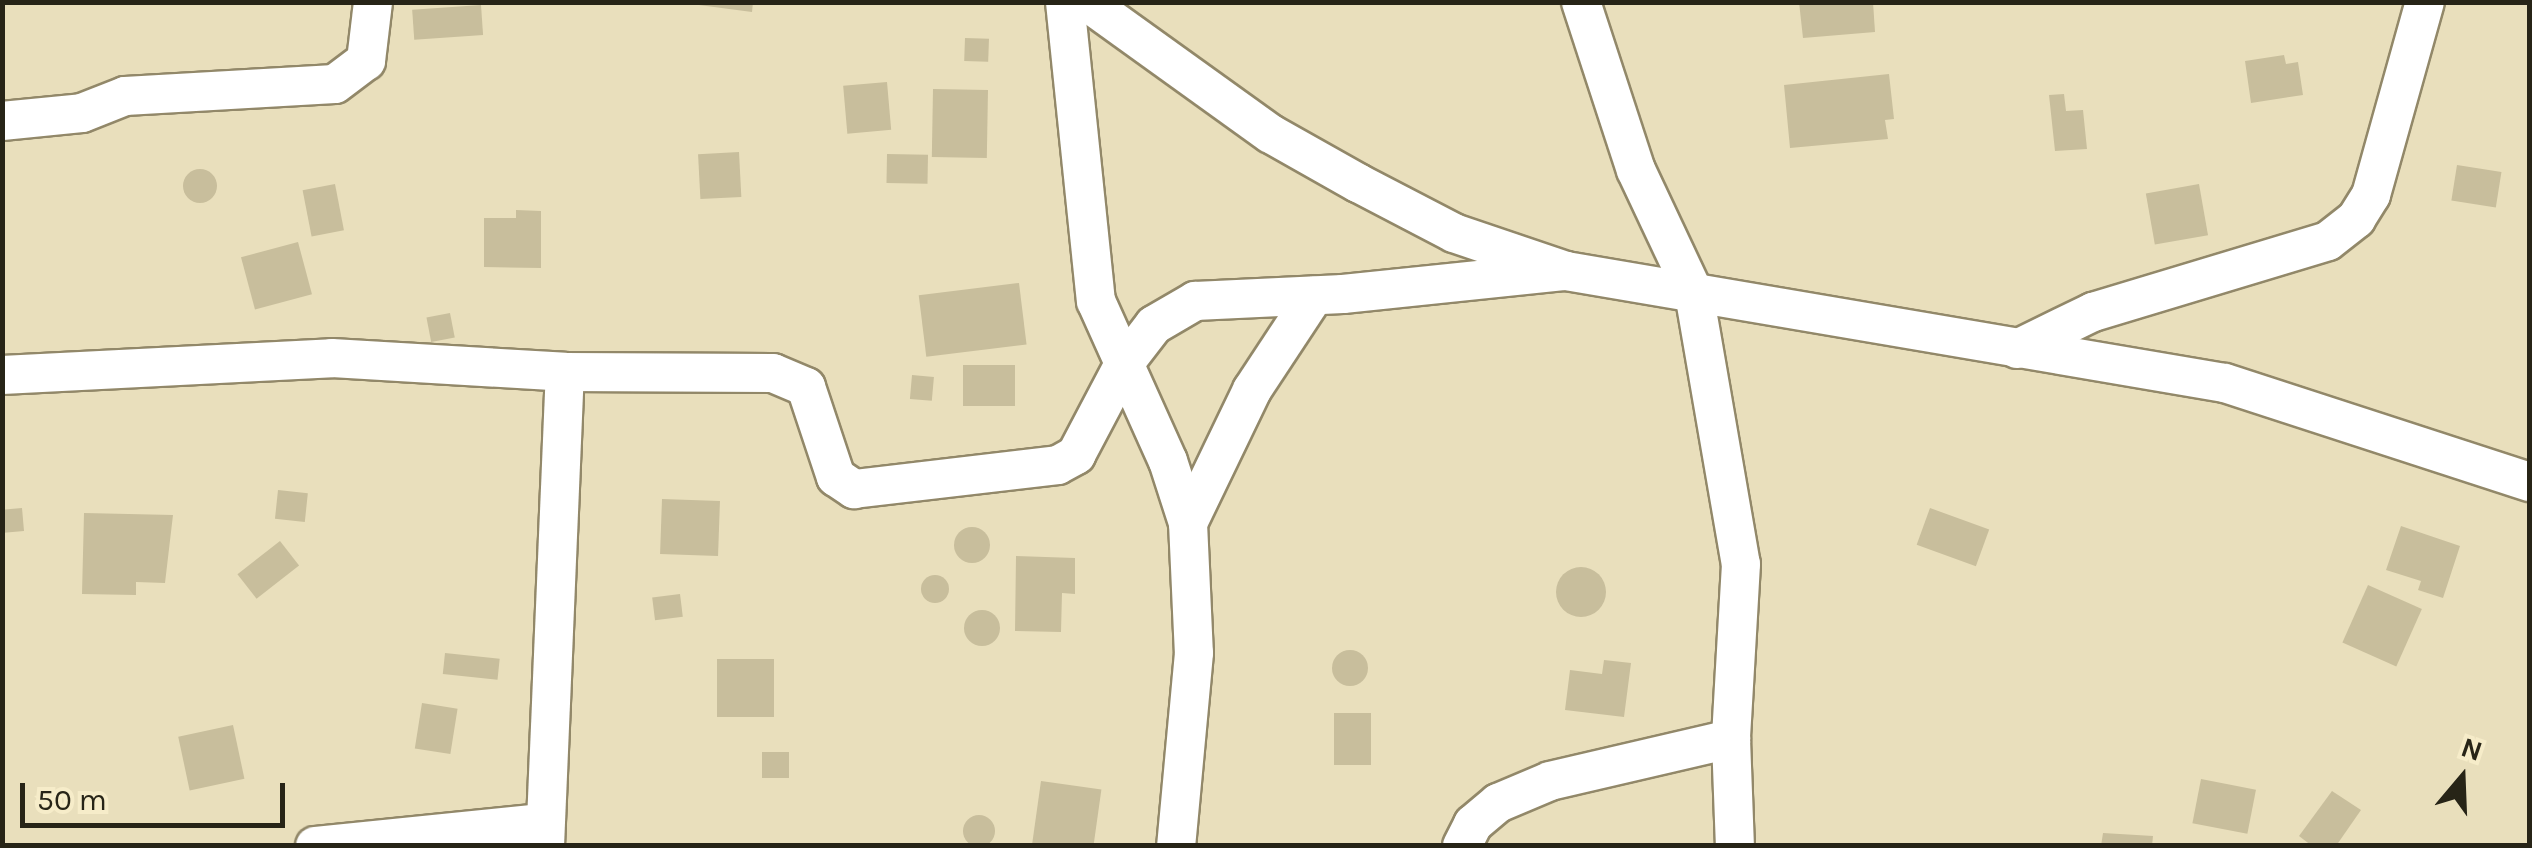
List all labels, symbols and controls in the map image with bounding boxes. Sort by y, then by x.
north arrow [2412,728,2512,828]
text: N [2457,730,2487,768]
scale bar [25,763,290,825]
text: 50 m [37,782,107,818]

